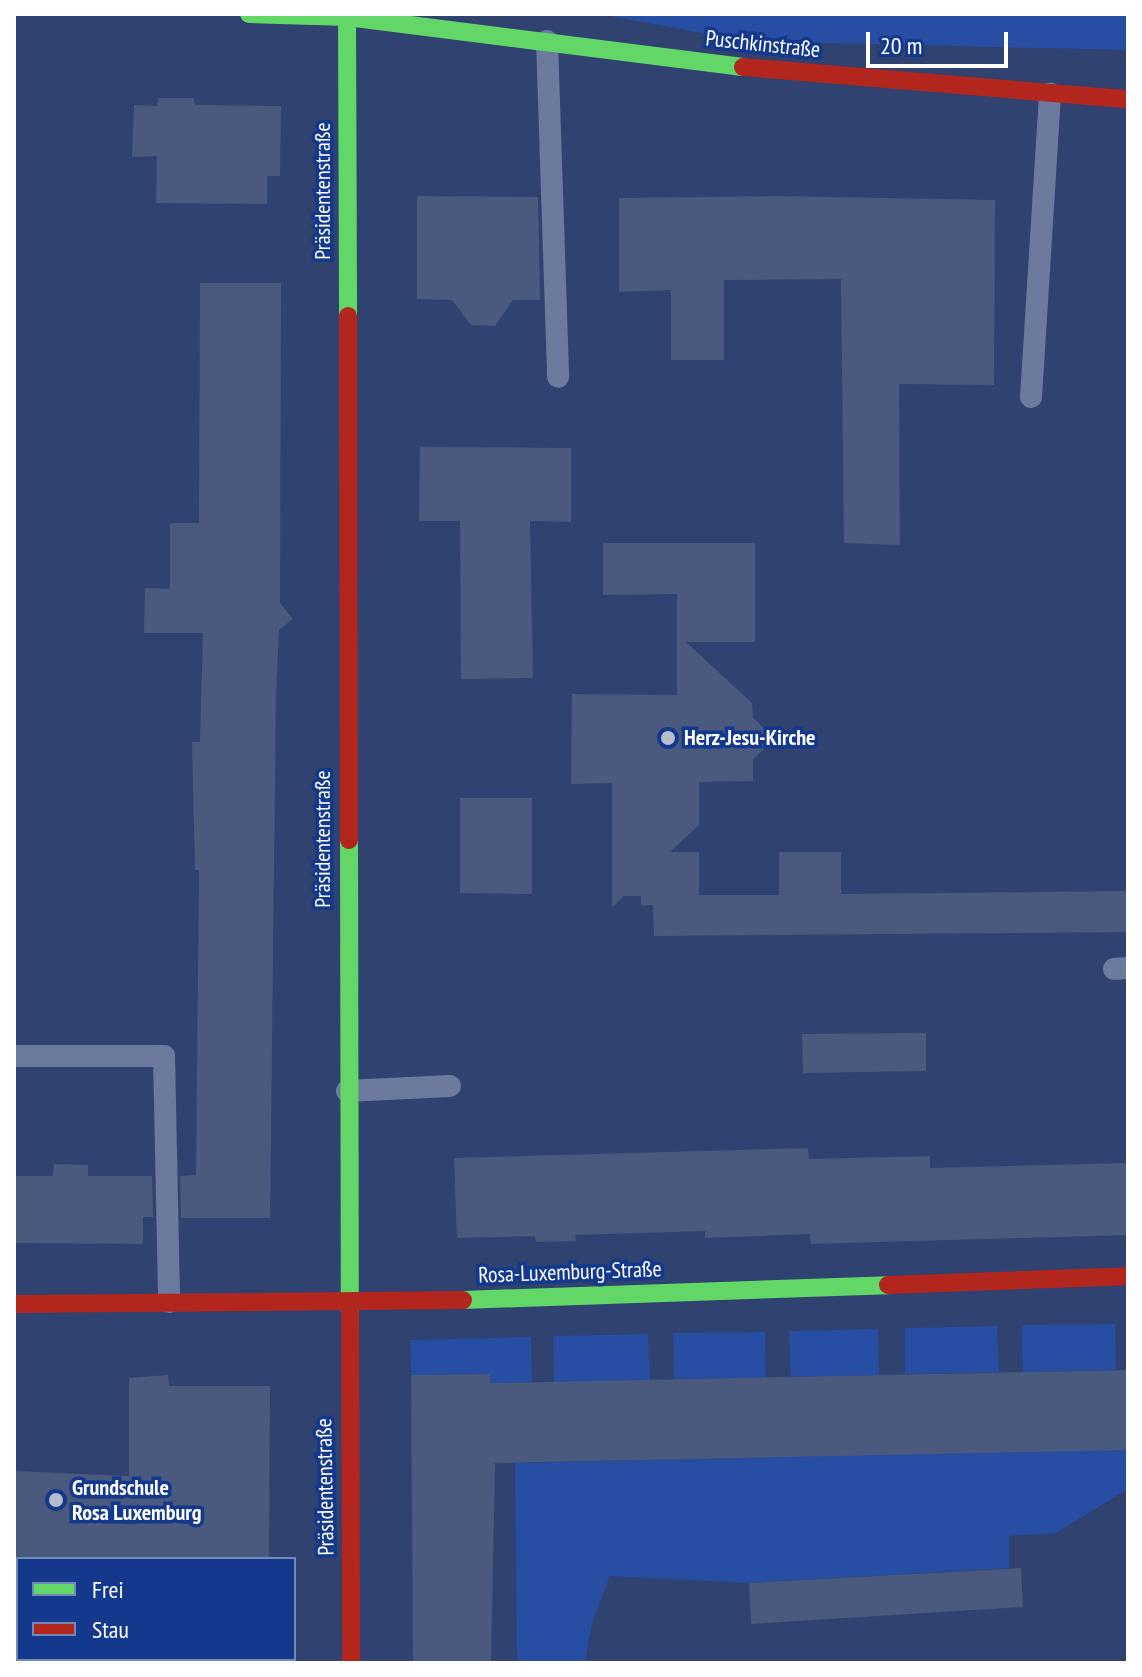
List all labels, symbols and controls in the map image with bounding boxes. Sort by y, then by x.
scale bar [870,16,1012,66]
street label: Puschkinstraße [704,25,822,63]
text: 20 m [880,30,922,61]
street label: Präsidentenstraße [310,122,336,260]
place label: Herz-Jesu-Kirche [684,725,815,751]
marker: Herz-Jesu-Kirche [659,729,677,747]
street label: Präsidentenstraße [310,770,336,908]
street label: Rosa-Luxemburg-Straße [478,1256,662,1288]
street label: Präsidentenstraße [311,1418,339,1556]
place label: Grundschule Rosa Luxemburg [72,1474,201,1526]
marker: Grundschule Rosa Luxemburg [47,1491,65,1509]
legend [16,1557,296,1661]
text: Frei [92,1574,124,1605]
text: Stau [92,1614,129,1645]

